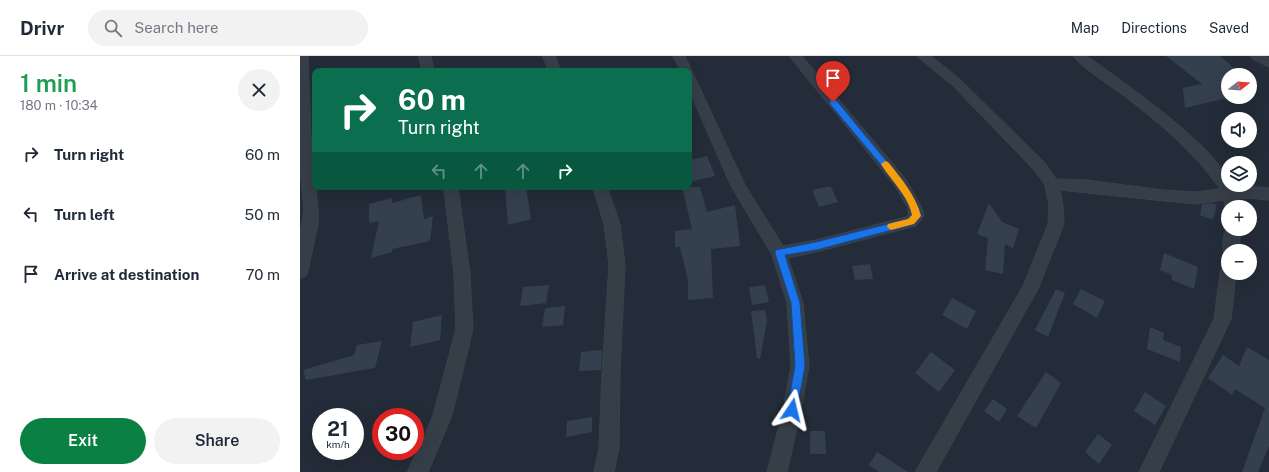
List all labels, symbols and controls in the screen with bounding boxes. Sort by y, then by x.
search box [88,10,368,46]
text: Drivr [20,17,64,39]
icon: search [102,17,124,39]
text: Search here [134,19,219,36]
text: Map [1071,20,1099,36]
text: Directions [1121,20,1187,36]
text: Saved [1209,20,1249,36]
pin [816,61,850,102]
icon: arrive [822,67,844,89]
north arrow [1221,68,1257,104]
map controls [1221,68,1257,280]
text: 1 min [20,69,77,97]
button: close [238,69,280,111]
text: 60 m [398,83,466,116]
icon: right [332,84,384,136]
text: 180 m · 10:34 [20,98,98,113]
button: sound [1221,112,1257,148]
text: Turn right [398,117,480,138]
icon: right [20,143,42,165]
text: Turn right [54,146,124,163]
text: 60 m [245,146,280,163]
button: layers [1221,156,1257,192]
icon: left [428,160,450,182]
icon: ahead [470,160,492,182]
icon: ahead [512,160,534,182]
icon: right [554,160,576,182]
button: + [1221,200,1257,236]
icon: left [20,203,42,225]
text: Turn left [54,206,115,223]
text: 50 m [245,206,280,223]
button: − [1221,244,1257,280]
icon: arrive [20,263,42,285]
text: Arrive at destination [54,266,199,283]
text: 70 m [245,266,280,283]
position arrow [771,389,813,431]
speed limit sign: 30 [372,408,424,460]
text: 21 [327,417,349,441]
button: Exit [20,418,146,464]
button: Share [154,418,280,464]
text: km/h [326,438,350,450]

